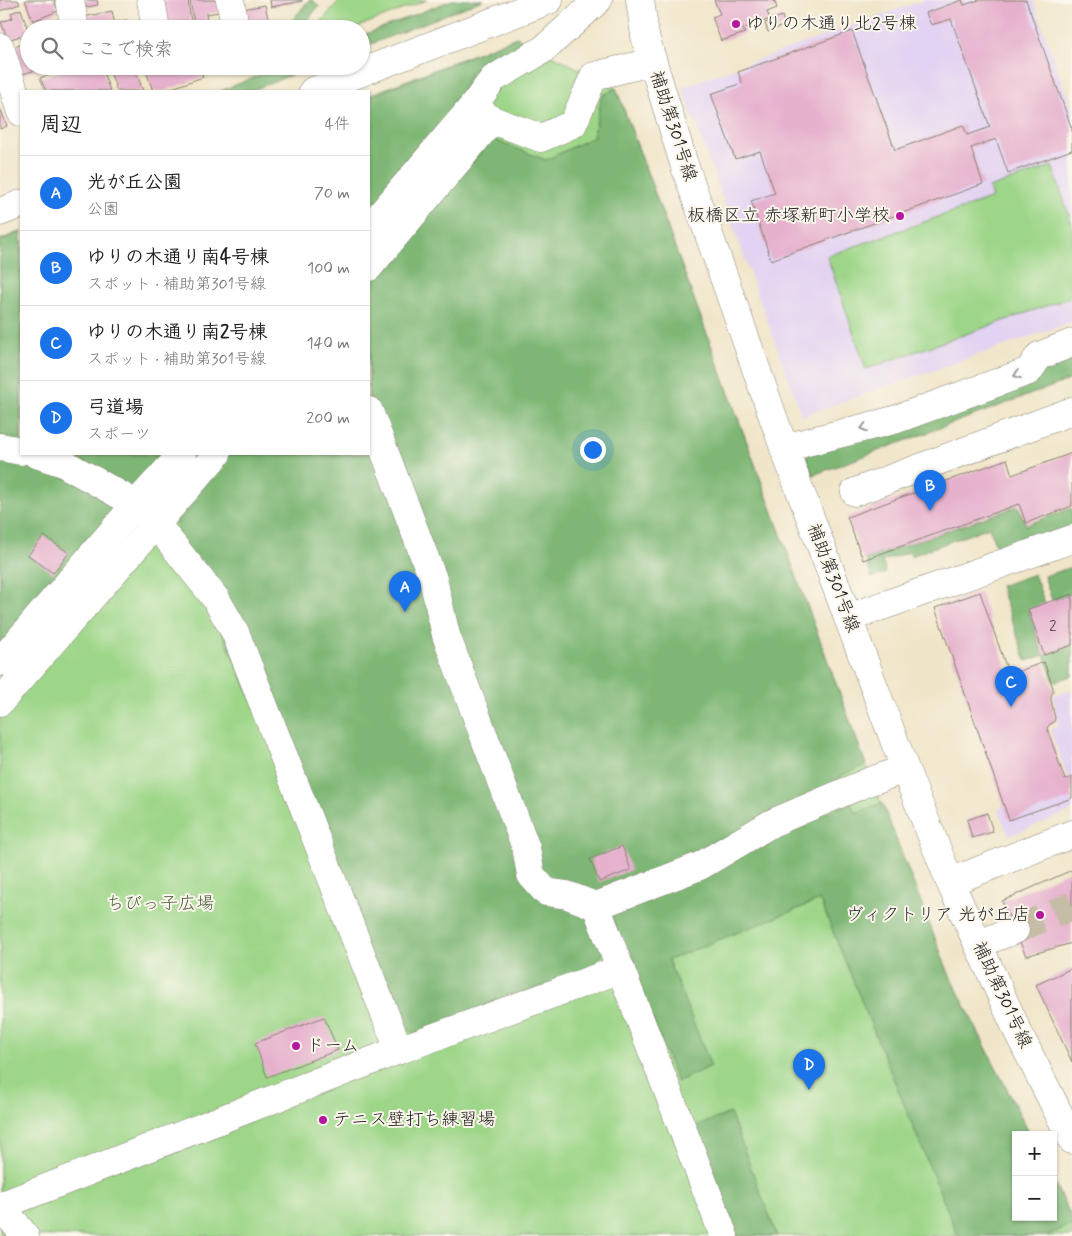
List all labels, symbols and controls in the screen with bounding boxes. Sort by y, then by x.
place label: ゆりの木通り北2号棟 [746,12,917,36]
marker: ゆりの木通り北2号棟 [730,18,742,30]
search box [20,20,370,75]
icon: search [38,34,66,62]
text: ここで検索 [78,37,173,62]
street label: 補助第301号線 [644,67,702,185]
text: 周辺 [40,111,82,139]
text: 4件 [325,114,350,135]
text: 光が丘公園 [87,170,182,195]
text: A [51,183,61,204]
text: 70 m [314,183,350,204]
text: 公園 [87,199,119,220]
place label: 板橋区立 赤塚新町小学校 [687,204,890,228]
marker: 板橋区立 赤塚新町小学校 [894,210,906,222]
text: ゆりの木通り南4号棟 [87,245,269,270]
text: B [51,258,61,279]
text: 100 m [307,258,350,279]
text: スポット · 補助第301号線 [87,274,266,295]
text: ゆりの木通り南2号棟 [87,320,267,345]
text: C [50,333,62,354]
text: 140 m [306,333,350,354]
text: スポット · 補助第301号線 [87,349,266,370]
one-way arrow [1014,369,1022,379]
text: 弓道場 [87,395,144,420]
text: D [50,408,62,429]
text: 200 m [306,408,350,429]
one-way arrow [859,422,868,433]
text: スポーツ [87,424,151,445]
your location [580,437,606,463]
pin: B [914,470,946,511]
street label: 補助第301号線 [801,520,865,636]
pin: A [389,571,421,612]
house number: 2 [1049,617,1057,637]
pin: C [995,666,1027,707]
park label: ちびっ子広場 [106,892,214,916]
place label: ヴィクトリア 光が丘店 [845,903,1030,927]
marker: ヴィクトリア 光が丘店 [1034,909,1046,921]
street label: 補助第301号線 [967,938,1037,1052]
place label: ドーム [306,1034,359,1058]
marker: ドーム [290,1040,302,1052]
pin: D [793,1049,825,1090]
place label: テニス壁打ち練習場 [333,1108,495,1132]
marker: テニス壁打ち練習場 [317,1114,329,1126]
map controls [1012,1131,1057,1221]
button: + [1012,1131,1057,1176]
button: − [1012,1176,1057,1221]

